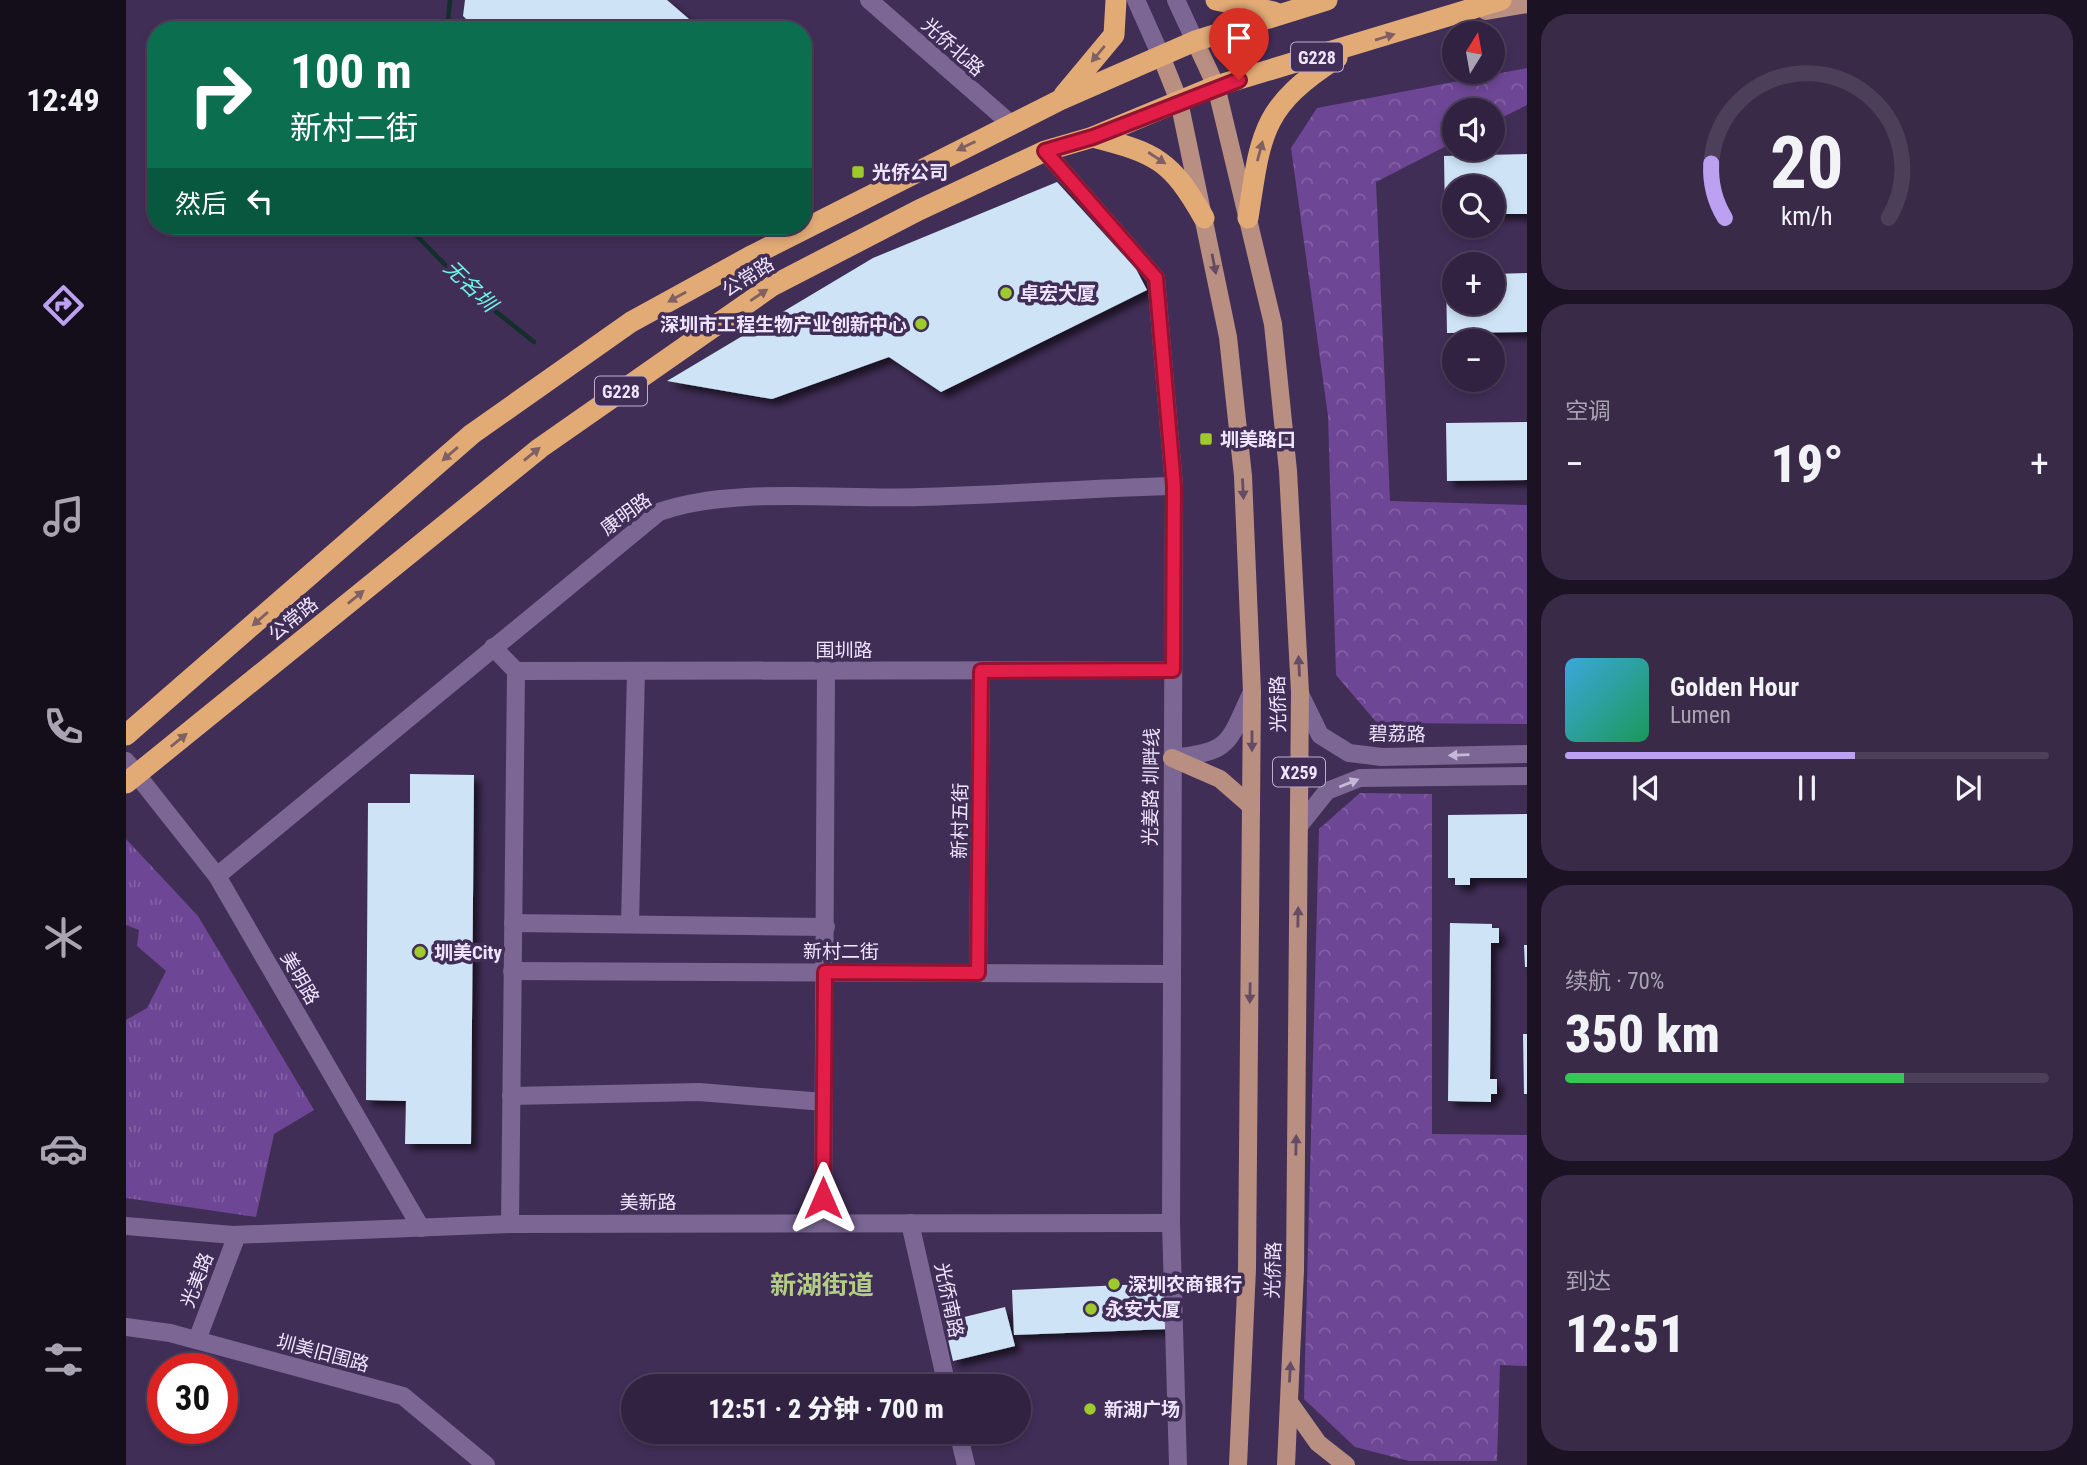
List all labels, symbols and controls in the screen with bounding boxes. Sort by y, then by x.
pin [1209,8,1269,80]
street label: 光侨北路 [917,13,989,81]
icon: arrive [1220,19,1258,57]
north arrow [1442,21,1505,84]
map controls [1442,21,1505,392]
one-way arrow [1374,32,1395,42]
road number: G228 [1291,42,1343,72]
text: 100 m [290,43,412,100]
one-way arrow [1091,46,1106,63]
icon: right [175,49,266,140]
text: 12:49 [26,81,100,119]
button: sound [1442,98,1505,161]
text: 新村二街 [290,109,418,147]
text: 20 [1770,120,1844,206]
one-way arrow [1255,140,1265,161]
one-way arrow [956,141,976,152]
one-way arrow [1147,152,1167,165]
place label: 光侨公司 [872,161,948,184]
marker: 光侨公司 [850,164,866,180]
button: search [1442,175,1505,238]
icon: left [241,182,279,220]
text: 然后 [175,189,227,219]
text: km/h [1781,202,1833,231]
street label: 公常路 [718,252,778,302]
button: + [1442,252,1505,315]
one-way arrow [1208,253,1219,275]
water label: 无名圳 [439,255,503,319]
icon: directions [39,281,88,330]
place label: 卓宏大厦 [1020,282,1096,305]
marker: 卓宏大厦 [998,285,1014,301]
one-way arrow [750,288,768,302]
one-way arrow [667,291,687,303]
place label: 深圳市工程生物产业创新中心 [660,313,907,336]
marker: 深圳市工程生物产业创新中心 [913,316,929,332]
button: − [1442,329,1505,392]
road number: G228 [595,376,647,405]
text: 空调 [1565,398,1611,425]
place label: 圳美路口 [1220,428,1296,451]
marker: 圳美路口 [1198,431,1214,447]
text: 19° [1770,434,1844,495]
text: − [1565,442,1584,486]
text: + [2030,442,2049,486]
one-way arrow [441,446,459,462]
one-way arrow [523,446,541,461]
one-way arrow [1238,479,1249,501]
street label: 康明路 [596,488,656,540]
icon: music [39,492,88,541]
one-way arrow [347,590,364,605]
street label: 公常路 [264,592,322,646]
one-way arrow [251,611,268,626]
street label: 围圳路 [815,639,873,662]
one-way arrow [1293,654,1304,676]
text: Golden Hour [1670,672,1799,702]
street label: 光侨路 [1266,675,1290,733]
icon: phone [39,702,88,751]
text: Lumen [1670,702,1731,729]
street label: 碧荔路 [1368,722,1426,746]
street label: 光姜路 圳畔线 [1138,728,1164,846]
one-way arrow [1246,730,1258,752]
one-way arrow [170,734,188,748]
one-way arrow [1448,750,1470,761]
road number: X259 [1273,758,1325,786]
icon: previous [1627,769,1665,807]
icon: pause [1788,769,1826,807]
icon: next [1949,769,1987,807]
one-way arrow [1339,777,1360,788]
street label: 新村五街 [948,783,972,859]
one-way arrow [1292,906,1304,928]
icon: climate [39,913,88,962]
street label: 新村二街 [803,940,879,963]
place label: 圳美City [434,941,502,964]
marker: 圳美City [412,944,428,960]
street label: 美明路 [276,948,324,1008]
text: 续航 · 70% [1565,968,1664,995]
one-way arrow [1244,982,1255,1004]
text: 350 km [1565,1004,1720,1065]
icon: car [39,1124,88,1173]
one-way arrow [1290,1134,1302,1156]
position arrow [786,1161,860,1235]
street label: 美新路 [619,1191,677,1214]
street label: 光侨路 [1261,1241,1285,1299]
street label: 光美路 [176,1249,218,1311]
street label: 光侨南路 [930,1260,968,1340]
text: 到达 [1565,1268,1611,1295]
district label: 新湖街道 [770,1270,874,1300]
place label: 深圳农商银行 [1128,1273,1242,1296]
marker: 深圳农商银行 [1106,1276,1122,1292]
place label: 永安大厦 [1105,1298,1181,1321]
marker: 永安大厦 [1083,1301,1099,1317]
text: 12:51 [1565,1304,1685,1365]
street label: 圳美旧围路 [274,1330,372,1376]
icon: filters [39,1335,88,1384]
speed limit sign: 30 [147,1353,238,1444]
one-way arrow [1284,1361,1295,1383]
text: 12:51 · 2 分钟 · 700 m [708,1394,944,1424]
place label: 新湖广场 [1104,1398,1180,1421]
marker: 新湖广场 [1082,1401,1098,1417]

